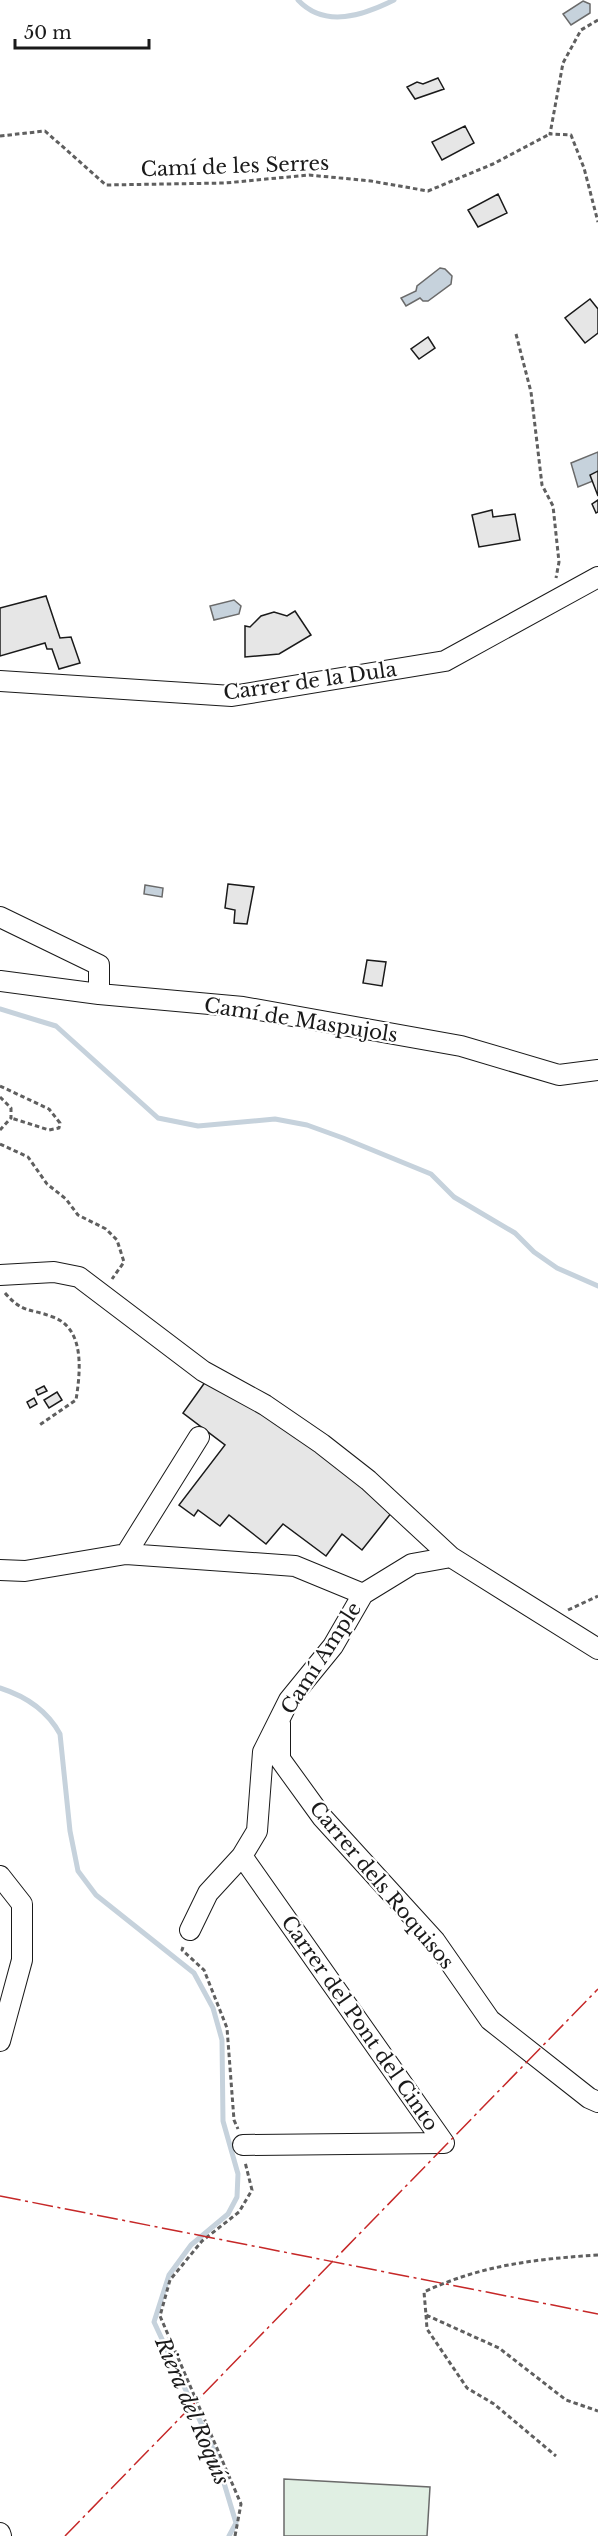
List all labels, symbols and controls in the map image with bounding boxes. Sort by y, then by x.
scale bar [15,12,148,50]
text: 50 m [24,22,72,44]
street label: Camí de les Serres [140,151,330,181]
street label: Carrer de la Dula [222,657,399,705]
street label: Camí de Maspujols [203,993,399,1047]
street label: Camí Ample [276,1597,366,1719]
street label: Carrer dels Roquisos [305,1796,459,1974]
street label: Carrer del Pont del Cinto [276,1911,444,2135]
water label: Riera del Roquís [149,2332,235,2489]

